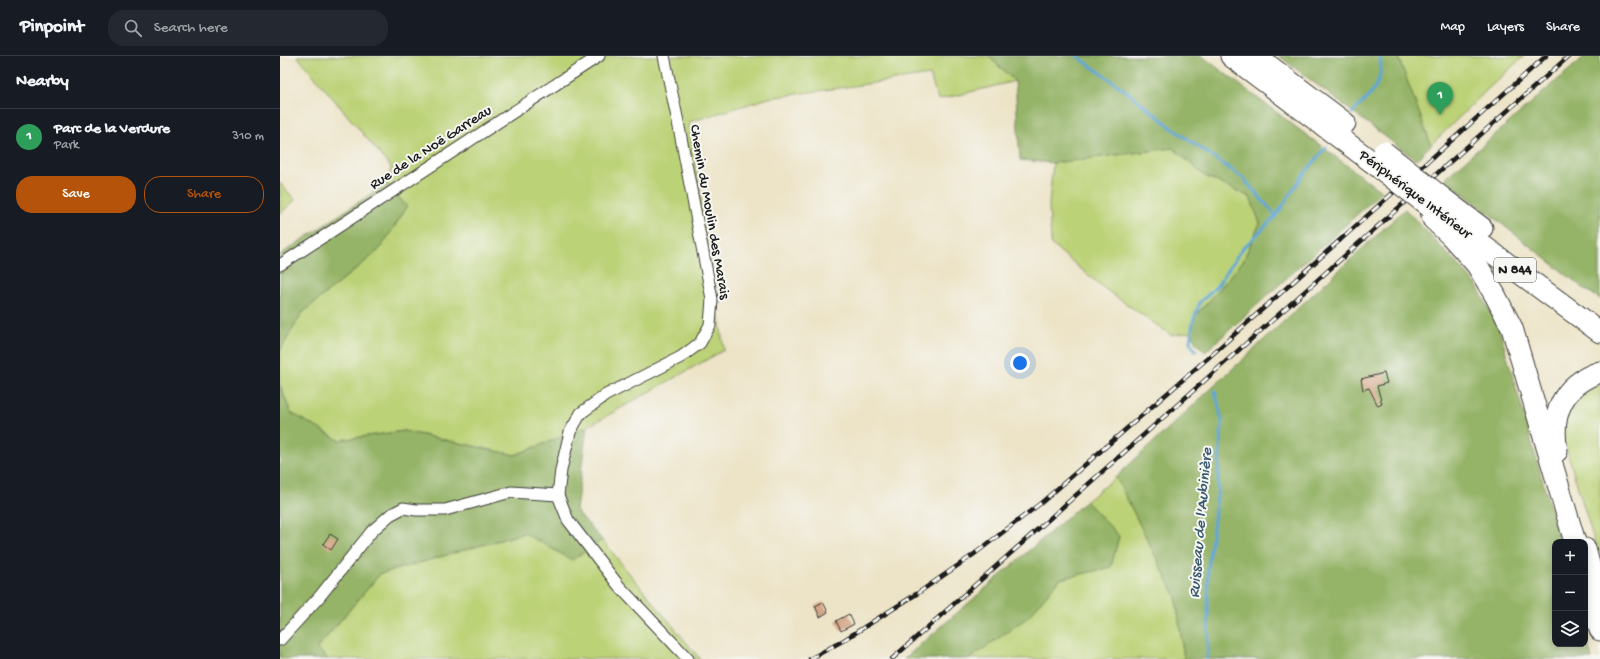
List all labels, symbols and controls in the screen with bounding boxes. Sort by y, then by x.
search box [108,10,388,46]
text: Pinpoint [20,16,84,39]
icon: search [122,17,144,39]
text: Search here [154,19,228,37]
text: Map [1441,19,1465,36]
text: Layers [1487,19,1524,36]
text: Share [1546,19,1580,36]
text: Nearby [16,72,69,92]
pin: 1 [1427,82,1453,115]
street label: Rue de la Noë Garreau [367,102,495,194]
text: Parc de la Verdure [54,120,170,138]
street label: Chemin du Moulin des Marais [685,123,733,301]
text: 1 [26,129,32,144]
text: 310 m [232,129,264,144]
text: Park [54,138,79,153]
street label: Périphérique Intérieur [1354,146,1476,244]
button: Save [16,176,136,213]
button: Share [144,176,264,213]
road number: N 844 [1494,258,1536,282]
your location [1010,353,1030,373]
water label: Ruisseau de l'Aubinière [1186,446,1218,599]
map controls [1552,539,1588,647]
button: + [1552,539,1588,575]
button: − [1552,575,1588,611]
button: layers [1552,611,1588,647]

